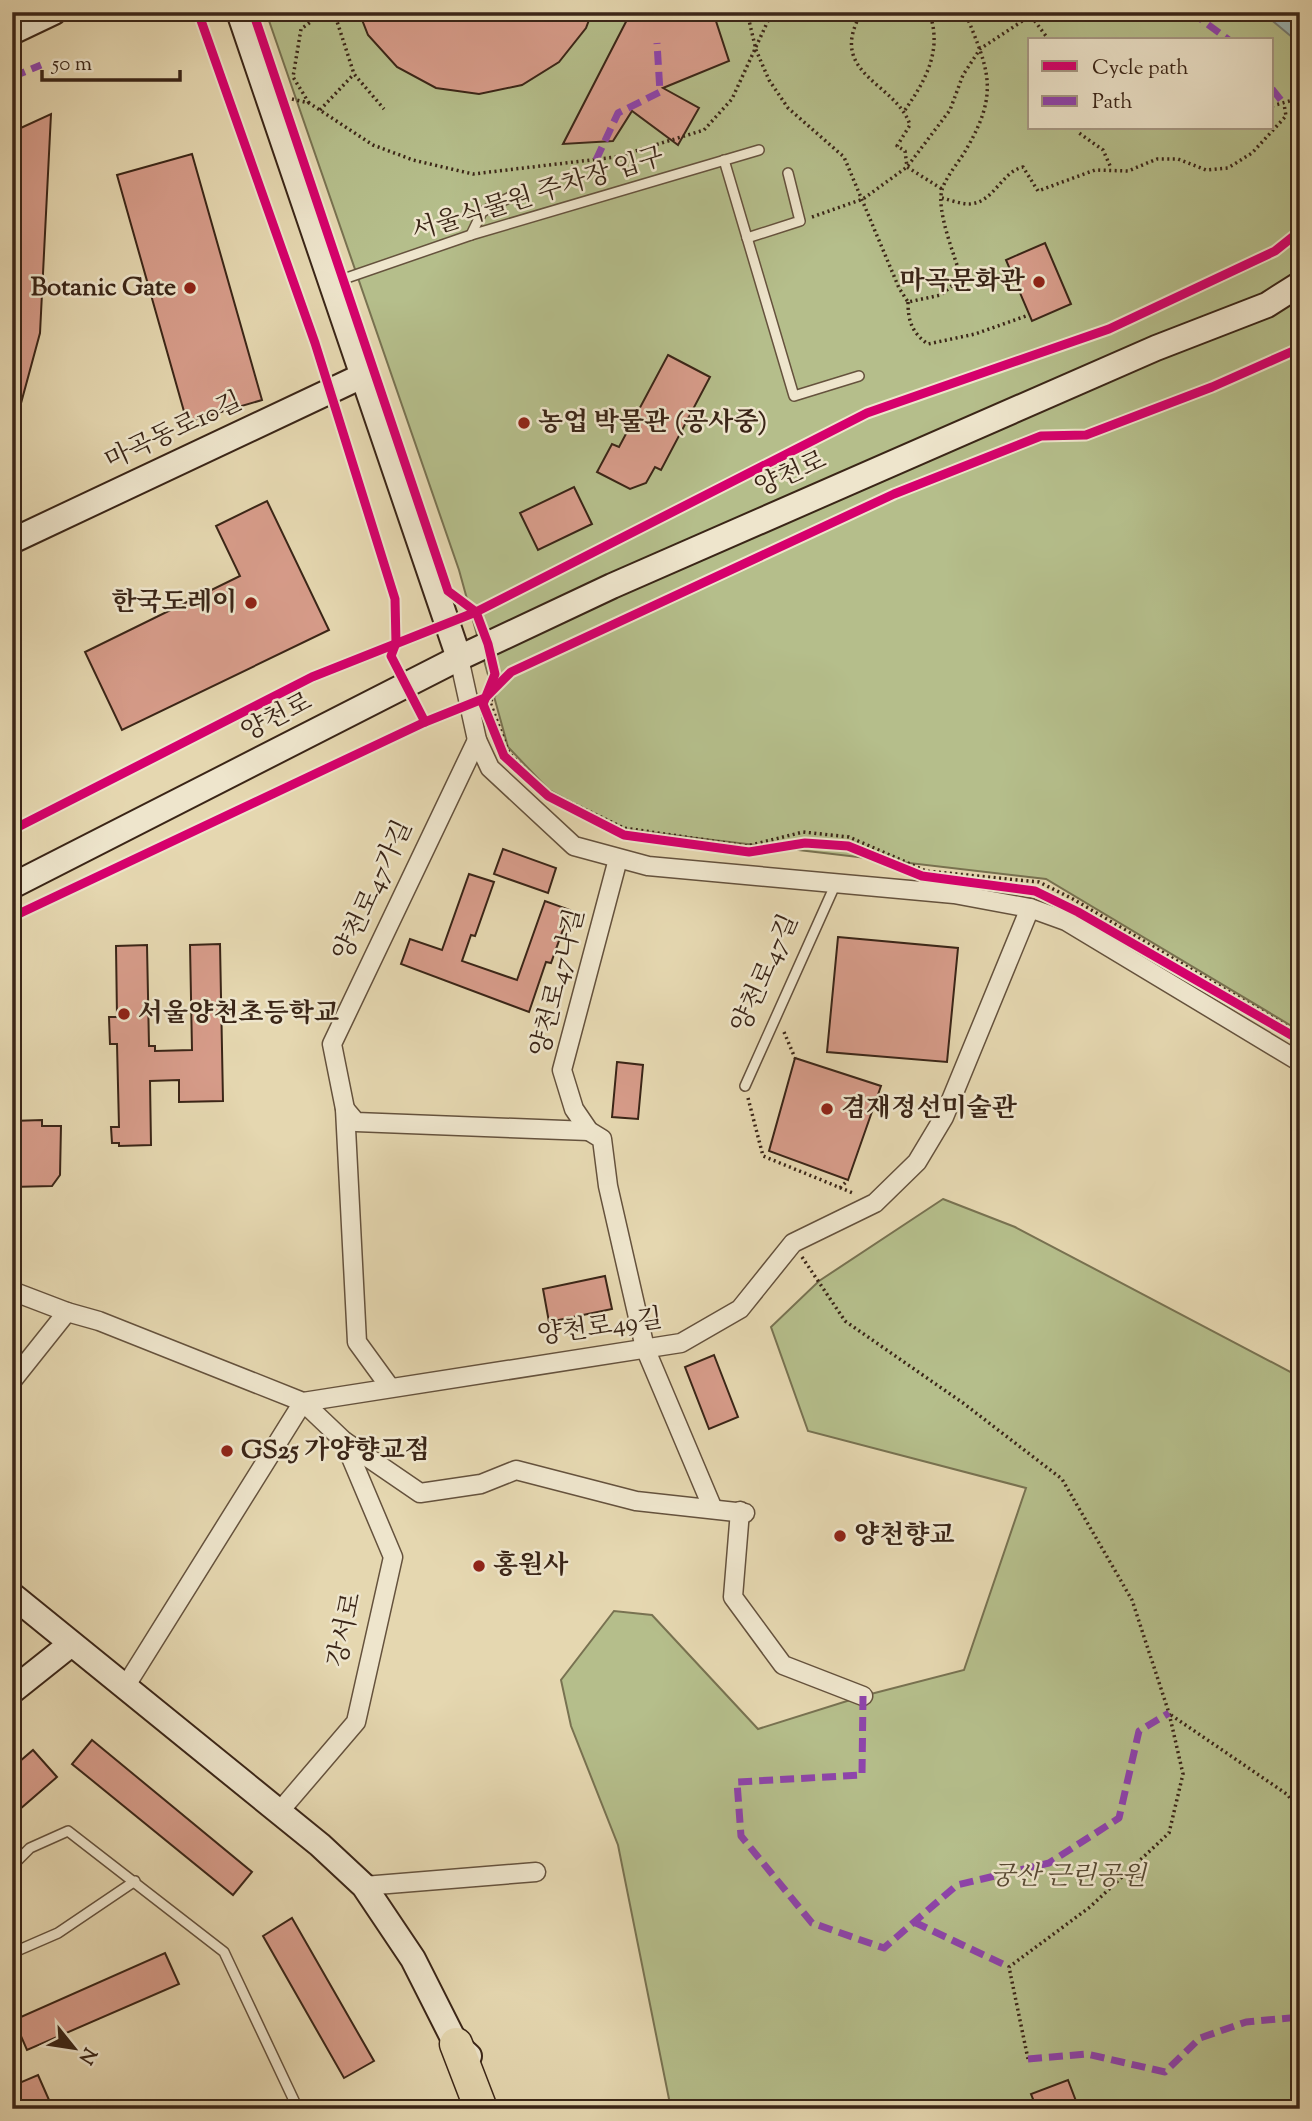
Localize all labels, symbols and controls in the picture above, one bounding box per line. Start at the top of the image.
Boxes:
scale bar [42,38,180,82]
legend [1028,38,1274,130]
text: 50 m [51,50,92,80]
text: Cycle path [1092,54,1189,84]
text: Path [1092,88,1133,118]
street label: 서울식물원 주차장 입구 [407,139,669,251]
place label: 마곡문화관 [899,264,1026,301]
place label: Botanic Gate [31,270,176,307]
marker: 마곡문화관 [1031,274,1047,290]
marker: Botanic Gate [182,280,198,296]
street label: 마곡동로10길 [99,384,249,480]
place label: 농업 박물관 (공사중) [538,405,767,442]
marker: 농업 박물관 (공사중) [516,415,532,431]
street label: 양천로 [749,443,833,507]
place label: 한국도레이 [111,585,237,622]
marker: 한국도레이 [243,595,259,611]
street label: 양천로 [235,684,319,752]
street label: 양천로47가길 [325,814,423,968]
street label: 양천로47나길 [523,905,595,1061]
street label: 양천로47길 [723,909,809,1039]
place label: 서울양천초등학교 [138,996,339,1033]
marker: 서울양천초등학교 [116,1006,132,1022]
place label: 겸재정선미술관 [841,1091,1018,1128]
marker: 겸재정선미술관 [819,1101,835,1117]
street label: 양천로49길 [535,1301,665,1355]
place label: GS25 가양향교점 [241,1433,430,1470]
marker: GS25 가양향교점 [219,1443,235,1459]
place label: 양천향교 [854,1518,954,1555]
marker: 양천향교 [832,1528,848,1544]
place label: 홍원사 [493,1548,569,1585]
marker: 홍원사 [471,1558,487,1574]
street label: 강서로 [320,1589,372,1671]
park label: 궁산 근린공원 [990,1859,1148,1896]
north arrow [38,2012,108,2082]
text: N [71,2042,102,2069]

